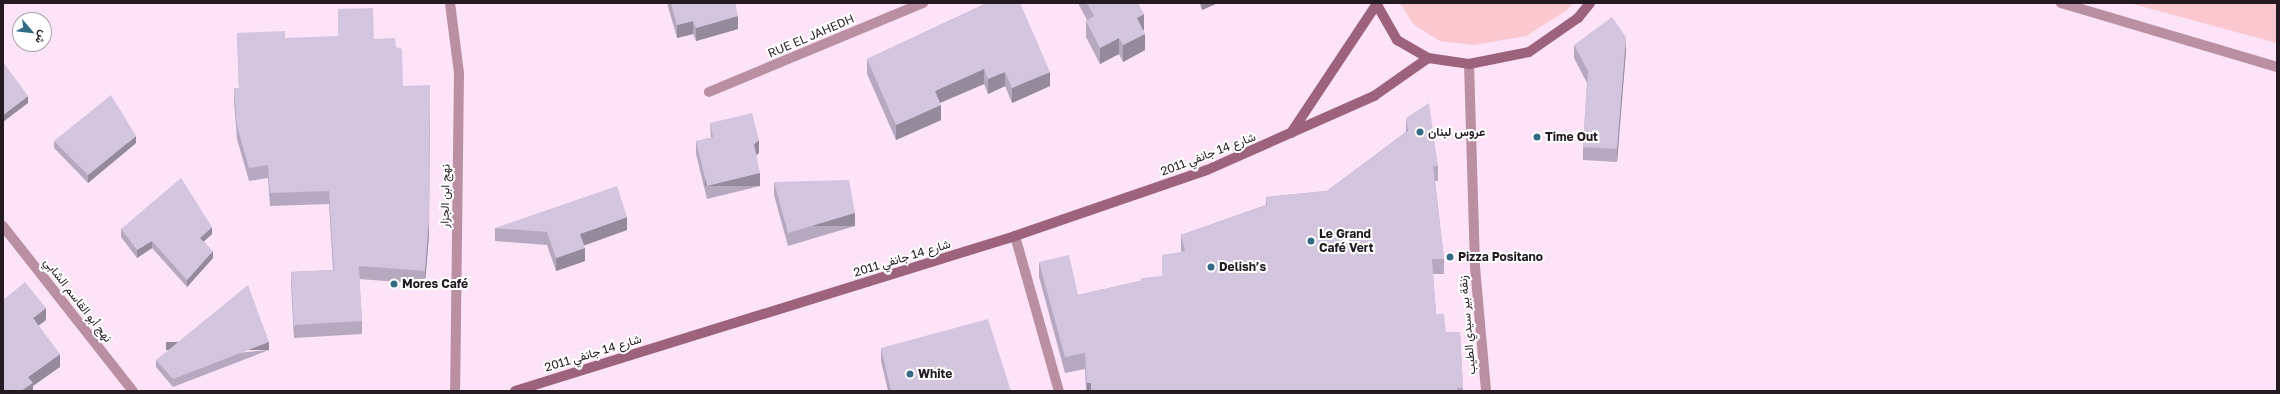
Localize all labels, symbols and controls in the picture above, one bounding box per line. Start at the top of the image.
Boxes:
street label: RUE EL JAHEDH [766,11,856,61]
north arrow [12,12,52,52]
text: ش [33,29,51,46]
place label: عروس لبنان [1428,125,1485,139]
marker: عروس لبنان [1415,127,1425,137]
street label: شارع 14 جانفي 2011 [1158,129,1258,179]
place label: Time Out [1545,130,1598,144]
marker: Time Out [1532,132,1542,142]
street label: نهج ابن الجزار [437,164,453,228]
place label: Le Grand Café Vert [1319,227,1373,255]
street label: شارع 14 جانفي 2011 [852,236,952,280]
marker: Le Grand Café Vert [1306,236,1316,246]
place label: Pizza Positano [1458,250,1543,264]
marker: Pizza Positano [1445,252,1455,262]
street label: نهج أبو القاسم الشابي [41,255,115,345]
place label: Delish’s [1219,260,1266,274]
marker: Delish’s [1206,262,1216,272]
street label: زنقة بير سيدي الطيب [1455,275,1479,375]
place label: Mores Café [402,277,468,291]
marker: Mores Café [389,279,399,289]
street label: شارع 14 جانفي 2011 [543,331,643,375]
place label: White [918,367,952,381]
marker: White [905,369,915,379]

